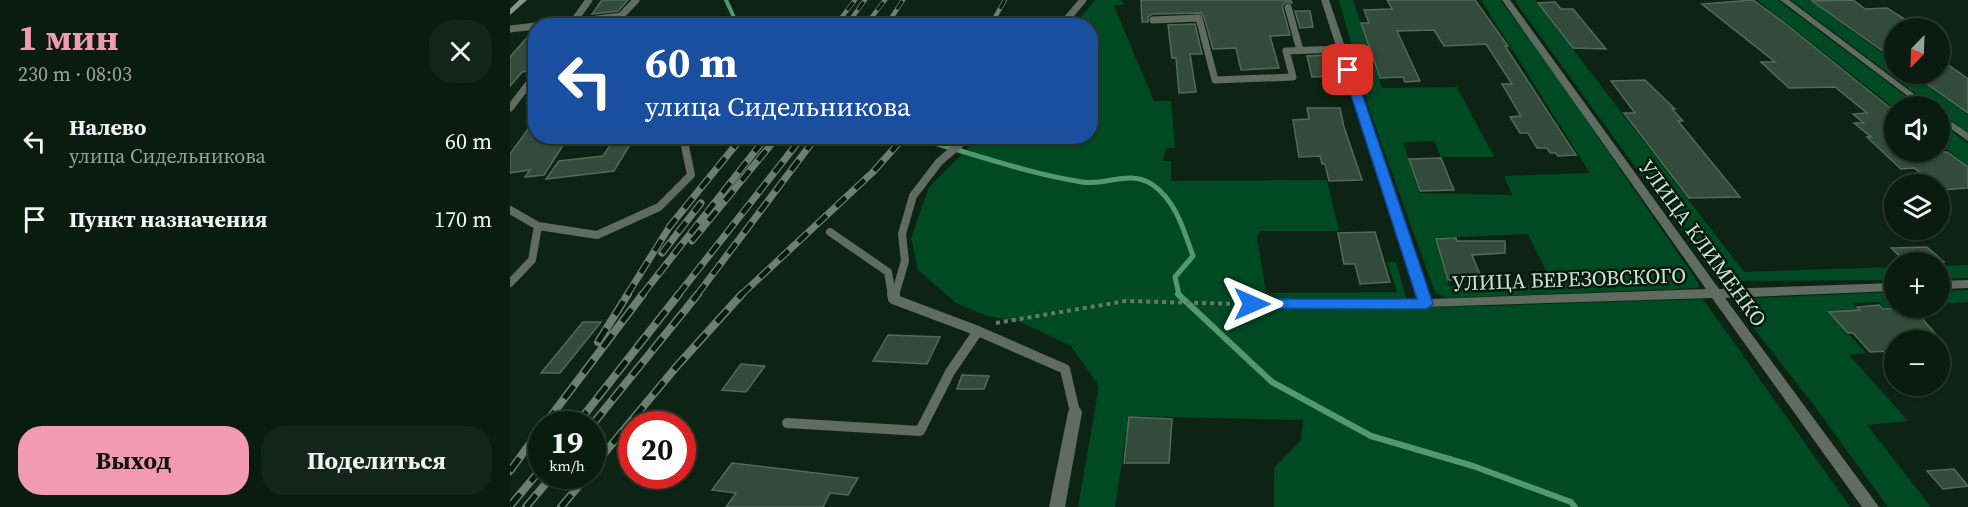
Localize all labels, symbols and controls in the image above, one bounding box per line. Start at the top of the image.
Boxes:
text: 1 мин [18,13,119,62]
north arrow [1884,18,1950,84]
map controls [1884,18,1950,396]
button: close [429,20,492,83]
text: 60 m [645,33,738,91]
icon: left [546,42,624,120]
pin [1322,44,1373,95]
icon: arrive [1331,53,1364,86]
text: 230 m · 08:03 [18,60,132,88]
text: улица Сидельникова [645,88,911,125]
button: sound [1884,96,1950,162]
text: Налево [69,112,146,142]
icon: left [18,125,51,158]
text: 60 m [445,126,492,156]
text: улица Сидельникова [69,142,266,170]
street label: УЛИЦА КЛИМЕНКО [1633,154,1773,332]
button: layers [1884,174,1950,240]
icon: arrive [18,203,51,236]
text: Пункт назначения [69,204,267,234]
text: 170 m [434,204,492,234]
button: + [1884,252,1950,318]
street label: УЛИЦА БЕРЕЗОВСКОГО [1451,260,1687,298]
position arrow [1220,272,1284,336]
button: − [1884,330,1950,396]
speed limit sign: 20 [618,411,696,489]
text: 19 [551,422,583,463]
button: Выход [18,426,249,495]
button: Поделиться [261,426,492,495]
text: km/h [549,455,585,476]

